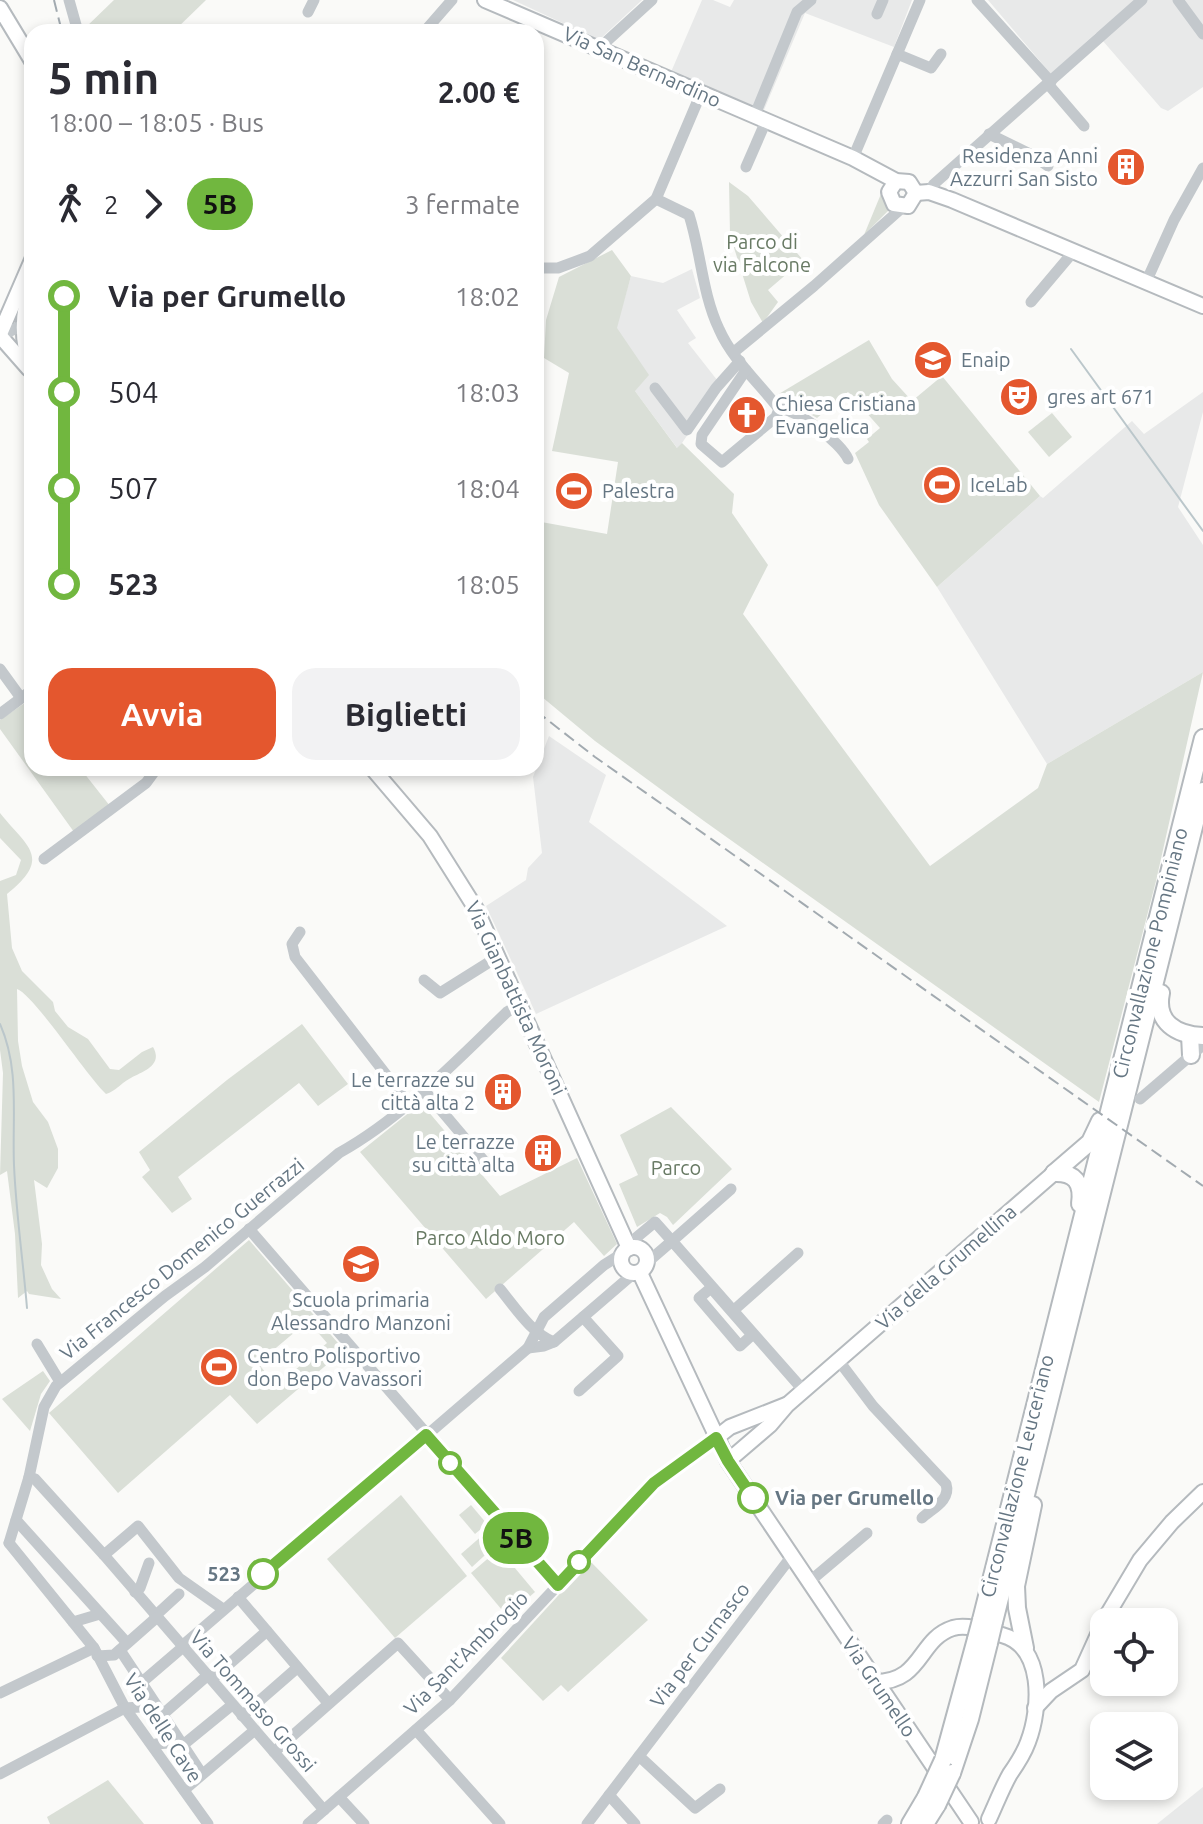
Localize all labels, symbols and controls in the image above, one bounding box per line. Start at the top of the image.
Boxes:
street label: Via San Bernardino [560,21,725,112]
text: 5 min [48,53,159,102]
text: 2.00 € [438,75,520,109]
text: 18:00 – 18:05 · Bus [48,108,264,137]
place label: Residenza Anni Azzurri San Sisto [950,144,1098,190]
building icon: Residenza Anni Azzurri San Sisto [1105,146,1147,188]
icon: walk [48,182,92,226]
icon: forward [131,182,175,226]
text: 5B [203,188,237,219]
text: 2 [104,190,119,219]
text: 3 fermate [405,190,520,219]
park label: Parco di via Falcone [713,230,811,276]
text: Via per Grumello [108,279,346,313]
text: 18:02 [455,282,520,311]
school or university icon: Enaip [912,339,954,381]
place label: Enaip [961,348,1010,371]
text: 504 [108,375,159,409]
theatre icon: gres art 671 [998,376,1040,418]
text: 18:03 [455,378,520,407]
place label: gres art 671 [1047,385,1155,408]
place label: Chiesa Cristiana Evangelica [775,392,916,438]
church icon: Chiesa Cristiana Evangelica [726,394,768,436]
sports icon: IceLab [921,464,963,506]
sports icon: Palestra [553,470,595,512]
text: 507 [108,471,159,505]
place label: IceLab [970,473,1028,496]
text: 18:04 [455,474,520,503]
place label: Palestra [602,479,675,502]
text: 523 [108,567,159,601]
text: 18:05 [455,570,520,599]
button: Avvia [48,668,276,760]
button: Biglietti [292,668,520,760]
street label: Circonvallazione Pompiniano [1107,825,1192,1081]
street label: Via Gianbattista Moroni [461,897,572,1098]
place label: Le terrazze su città alta 2 [351,1068,475,1114]
building icon: Le terrazze su città alta 2 [482,1071,524,1113]
place label: Le terrazze su città alta [412,1130,515,1176]
building icon: Le terrazze su città alta [522,1132,564,1174]
street label: Via Francesco Domenico Guerrazzi [55,1153,308,1364]
park label: Parco [651,1156,701,1179]
street label: Via della Grumellina [871,1199,1021,1334]
park label: Parco Aldo Moro [415,1226,565,1249]
school or university icon: Scuola primaria Alessandro Manzoni [340,1243,382,1285]
place label: Scuola primaria Alessandro Manzoni [271,1288,451,1334]
place label: Centro Polisportivo don Bepo Vavassori [247,1344,422,1390]
sports icon: Centro Polisportivo don Bepo Vavassori [198,1346,240,1388]
street label: Circonvallazione Leuceriano [975,1352,1058,1600]
unlabelled marker [439,1452,461,1474]
marker: Via per Grumello [738,1483,768,1513]
place label: Via per Grumello [775,1486,934,1509]
line badge: 5B [480,1512,552,1564]
text: 5B [499,1522,533,1553]
unlabelled marker [568,1551,590,1573]
marker: 523 [248,1559,278,1589]
place label: 523 [207,1562,241,1585]
street label: Via per Curnasco [645,1578,754,1712]
street label: Via Sant'Ambrogio [399,1586,532,1719]
map controls [1090,1608,1178,1800]
button: locate [1090,1608,1178,1696]
street label: Via Tommaso Grossi [186,1625,321,1776]
street label: Via Grumello [837,1632,921,1741]
street label: Via delle Cave [120,1669,207,1786]
button: layers [1090,1712,1178,1800]

